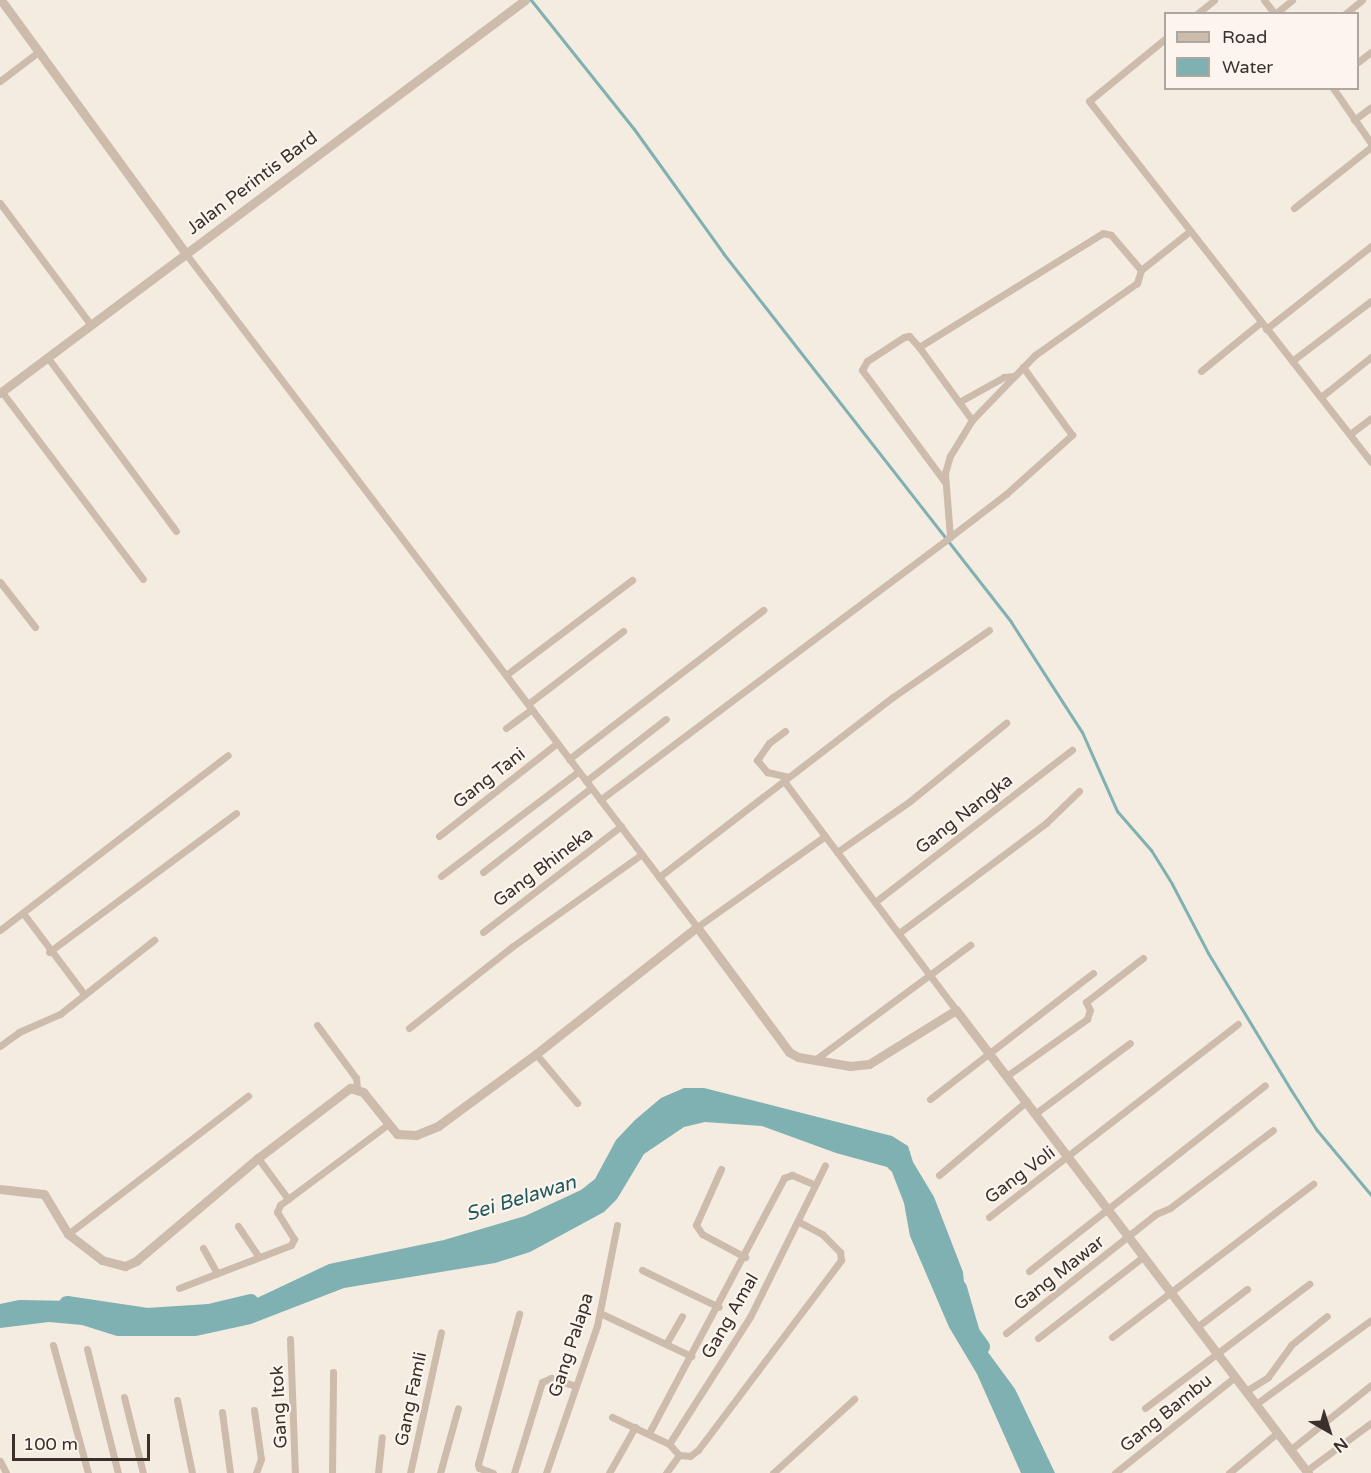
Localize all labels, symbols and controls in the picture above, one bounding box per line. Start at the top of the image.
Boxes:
legend [1164,12,1359,90]
text: Road [1222,26,1267,48]
text: Water [1222,56,1273,78]
street label: Jalan Perintis Bard [182,127,322,239]
street label: Gang Tani [449,743,529,813]
street label: Gang Nangka [911,769,1017,859]
street label: Gang Bhineka [489,822,597,912]
street label: Gang Voli [981,1142,1059,1208]
water label: Sei Belawan [463,1171,579,1227]
street label: Gang Mawar [1009,1231,1109,1315]
street label: Gang Amal [697,1269,763,1363]
street label: Gang Palapa [544,1290,598,1400]
street label: Gang Famli [390,1350,432,1448]
street label: Gang Itok [266,1365,292,1449]
street label: Gang Bambu [1116,1369,1216,1457]
north arrow [1299,1401,1359,1461]
scale bar [15,1422,153,1460]
text: 100 m [23,1433,78,1455]
text: N [1329,1433,1352,1457]

